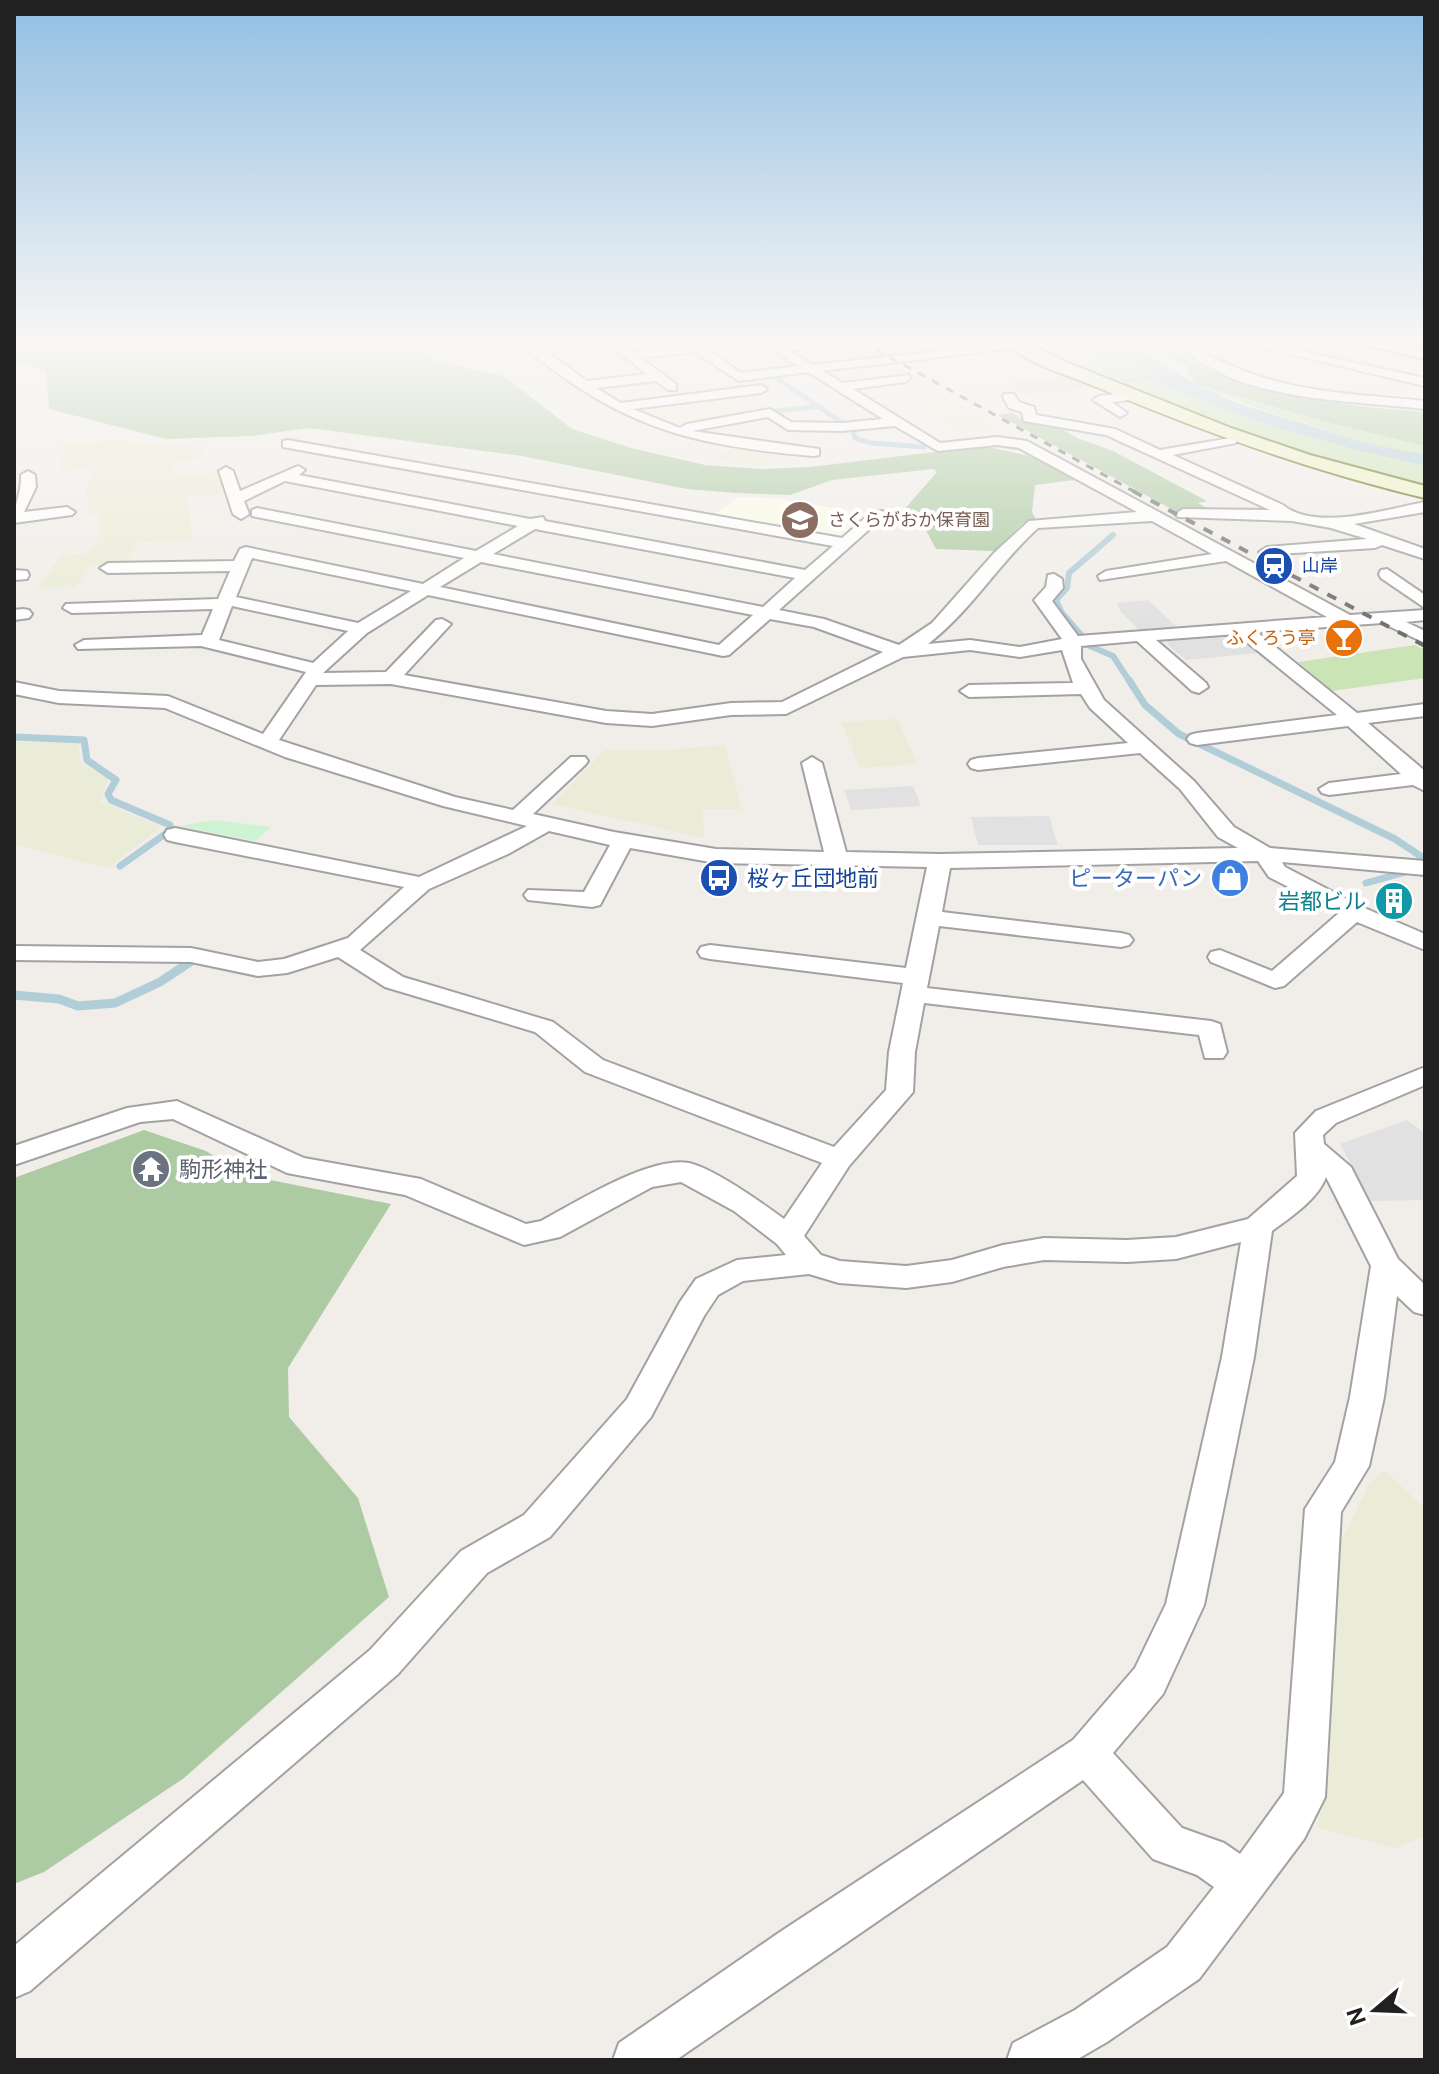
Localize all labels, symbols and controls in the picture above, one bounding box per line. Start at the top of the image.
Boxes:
school or university icon: さくらがおか保育園 [779,499,821,541]
place label: さくらがおか保育園 [828,509,990,530]
station icon: 山岸 [1253,545,1295,587]
place label: 山岸 [1302,555,1338,576]
bar icon: ふくろう亭 [1323,617,1365,659]
place label: ふくろう亭 [1226,627,1316,648]
bus stop icon: 桜ヶ丘団地前 [698,857,740,899]
shop icon: ピーターパン [1209,857,1251,899]
place label: 桜ヶ丘団地前 [747,865,879,891]
place label: ピーターパン [1069,865,1202,891]
building icon: 岩都ビル [1373,880,1415,922]
place label: 岩都ビル [1278,888,1366,914]
temple icon: 駒形神社 [130,1148,172,1190]
place label: 駒形神社 [179,1156,267,1182]
north arrow [1335,1970,1415,2050]
text: N [1341,2004,1371,2029]

